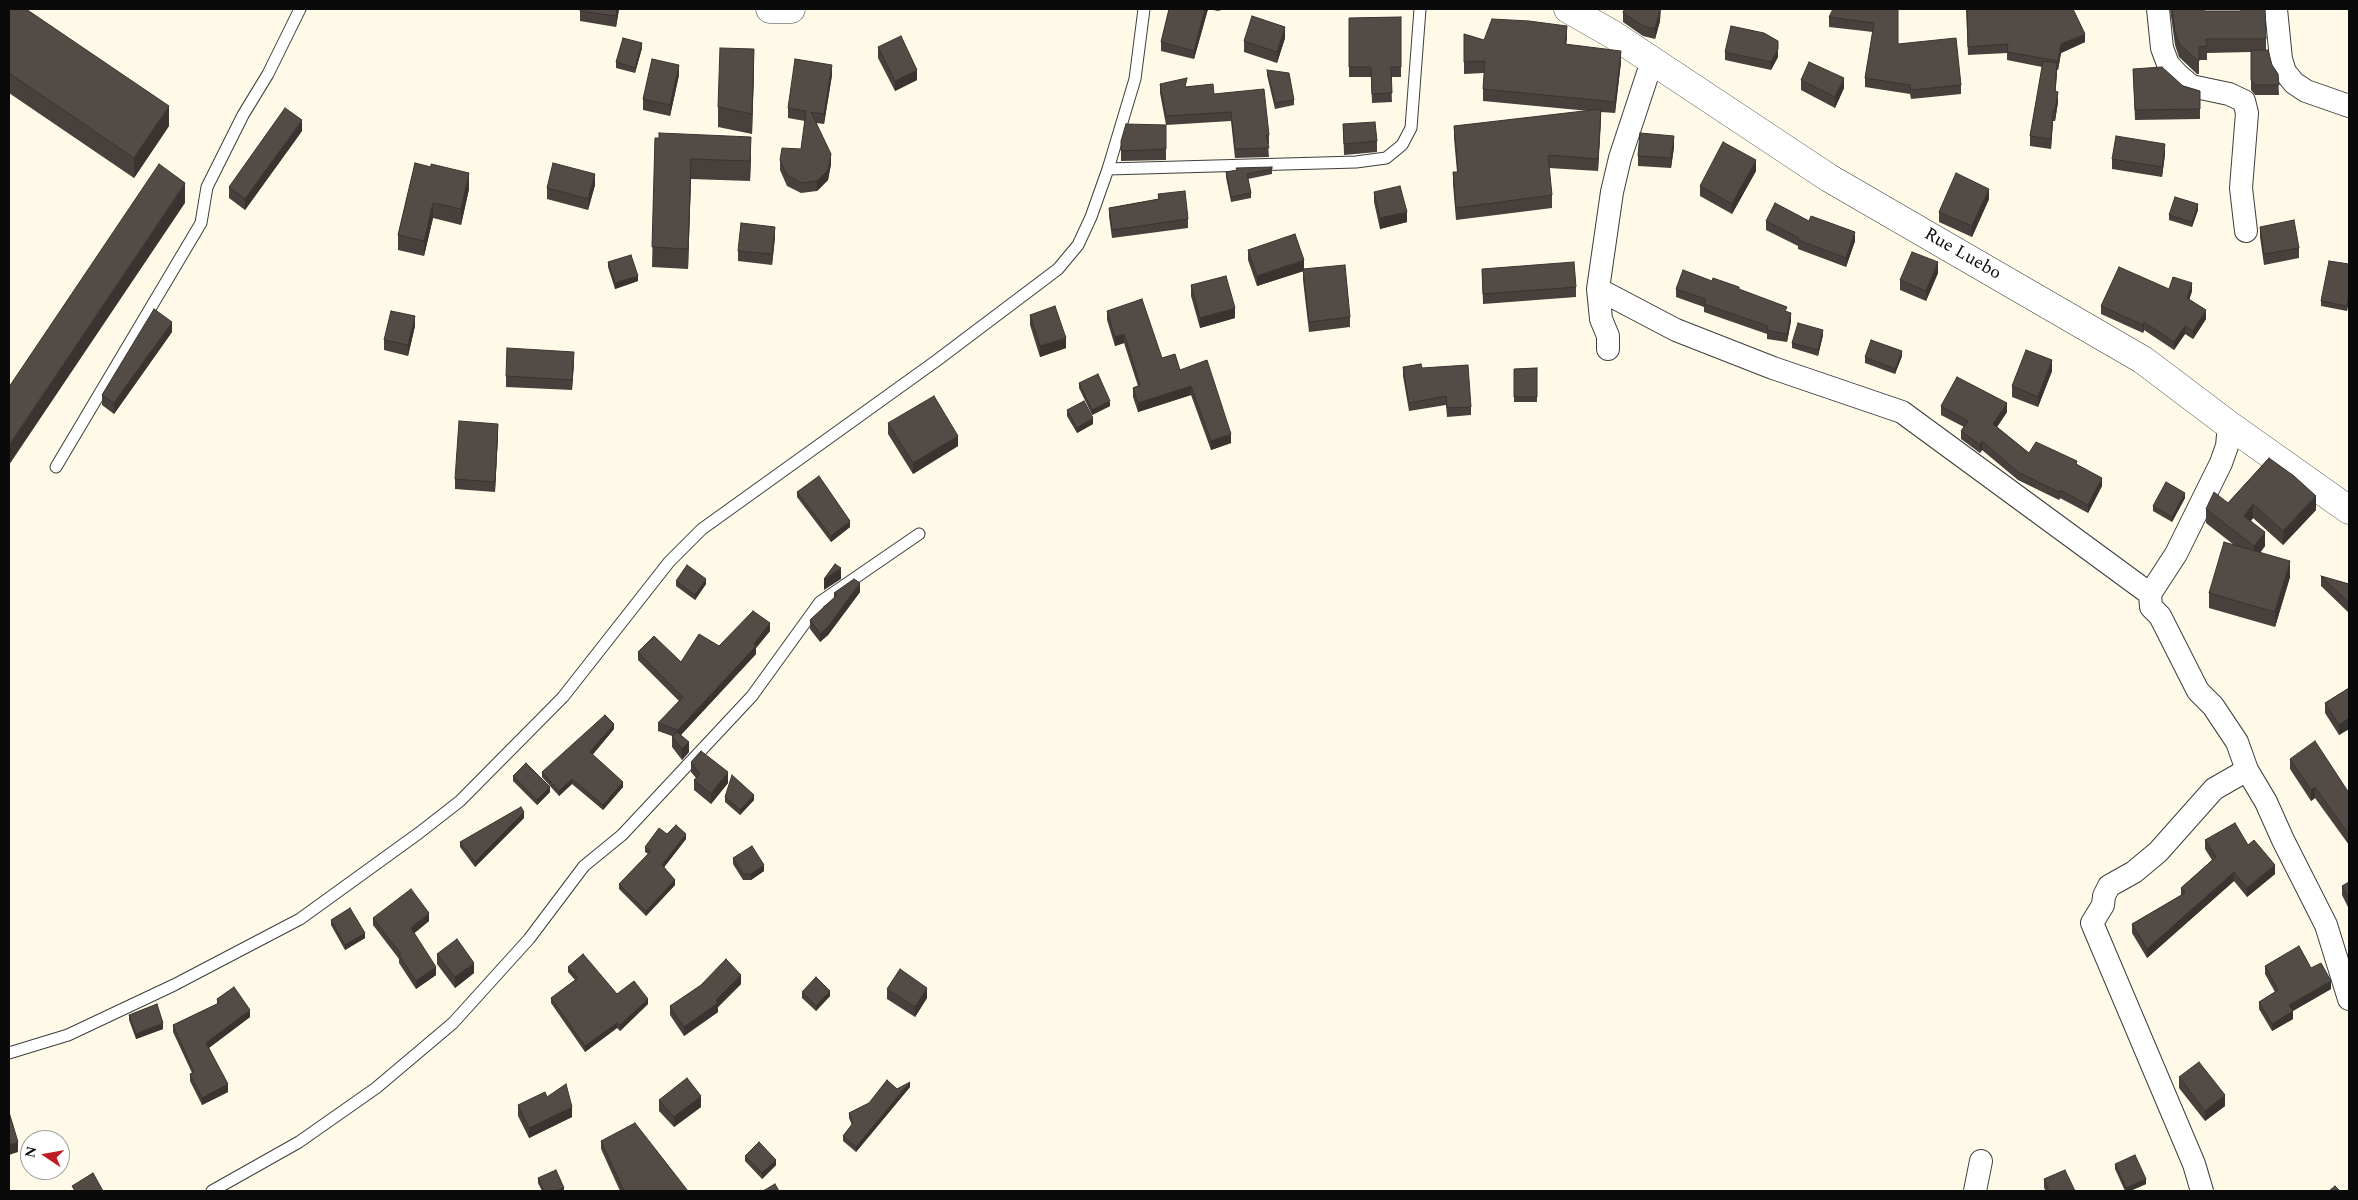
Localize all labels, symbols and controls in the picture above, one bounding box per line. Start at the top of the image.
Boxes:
street label: Rue Luebo [1920,224,2004,286]
north arrow [20,1130,70,1180]
text: N [19,1144,42,1160]

